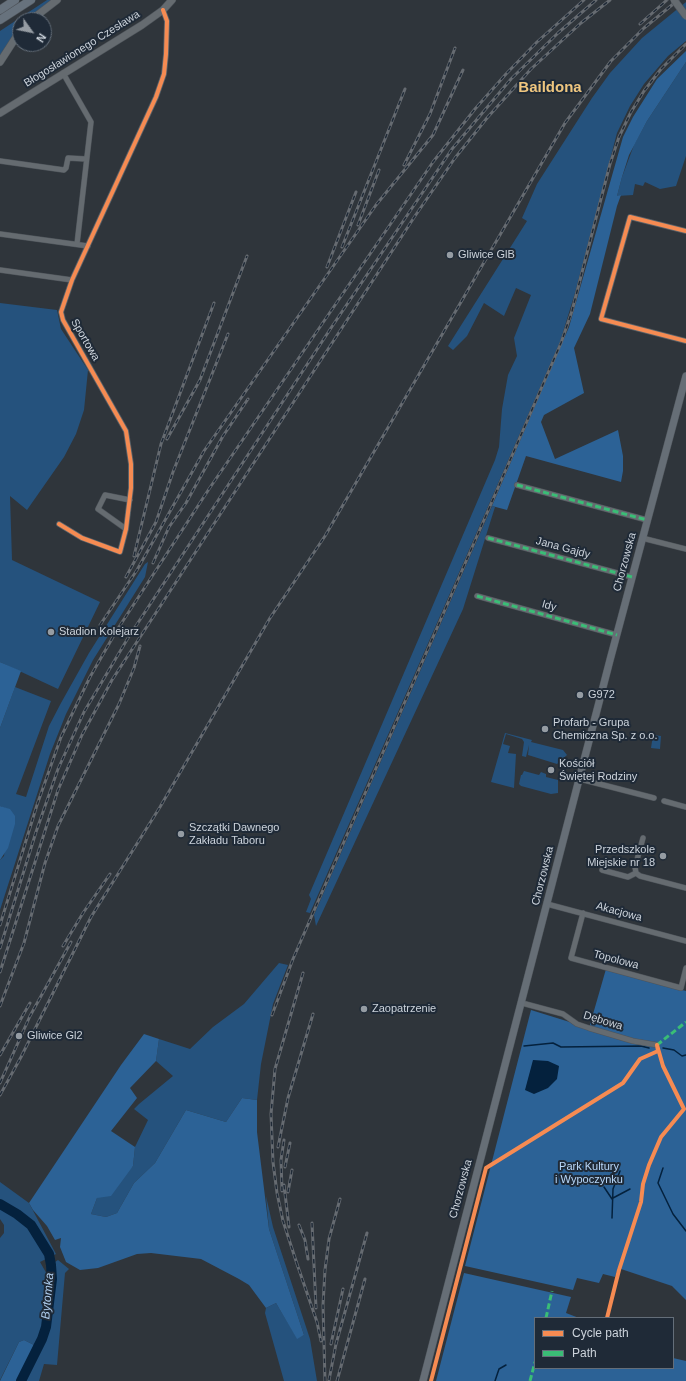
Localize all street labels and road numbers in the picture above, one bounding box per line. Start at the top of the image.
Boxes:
street label: Błogosławionego Czesława [22,8,142,90]
street label: Sportowa [68,317,102,363]
street label: Chorzowska [611,531,639,593]
street label: Jana Gajdy [534,534,592,562]
street label: Idy [540,598,558,614]
street label: Chorzowska [529,845,557,907]
street label: Akacjowa [595,900,643,924]
street label: Topolowa [592,948,640,972]
street label: Dębowa [582,1009,624,1033]
street label: Chorzowska [447,1158,475,1220]

